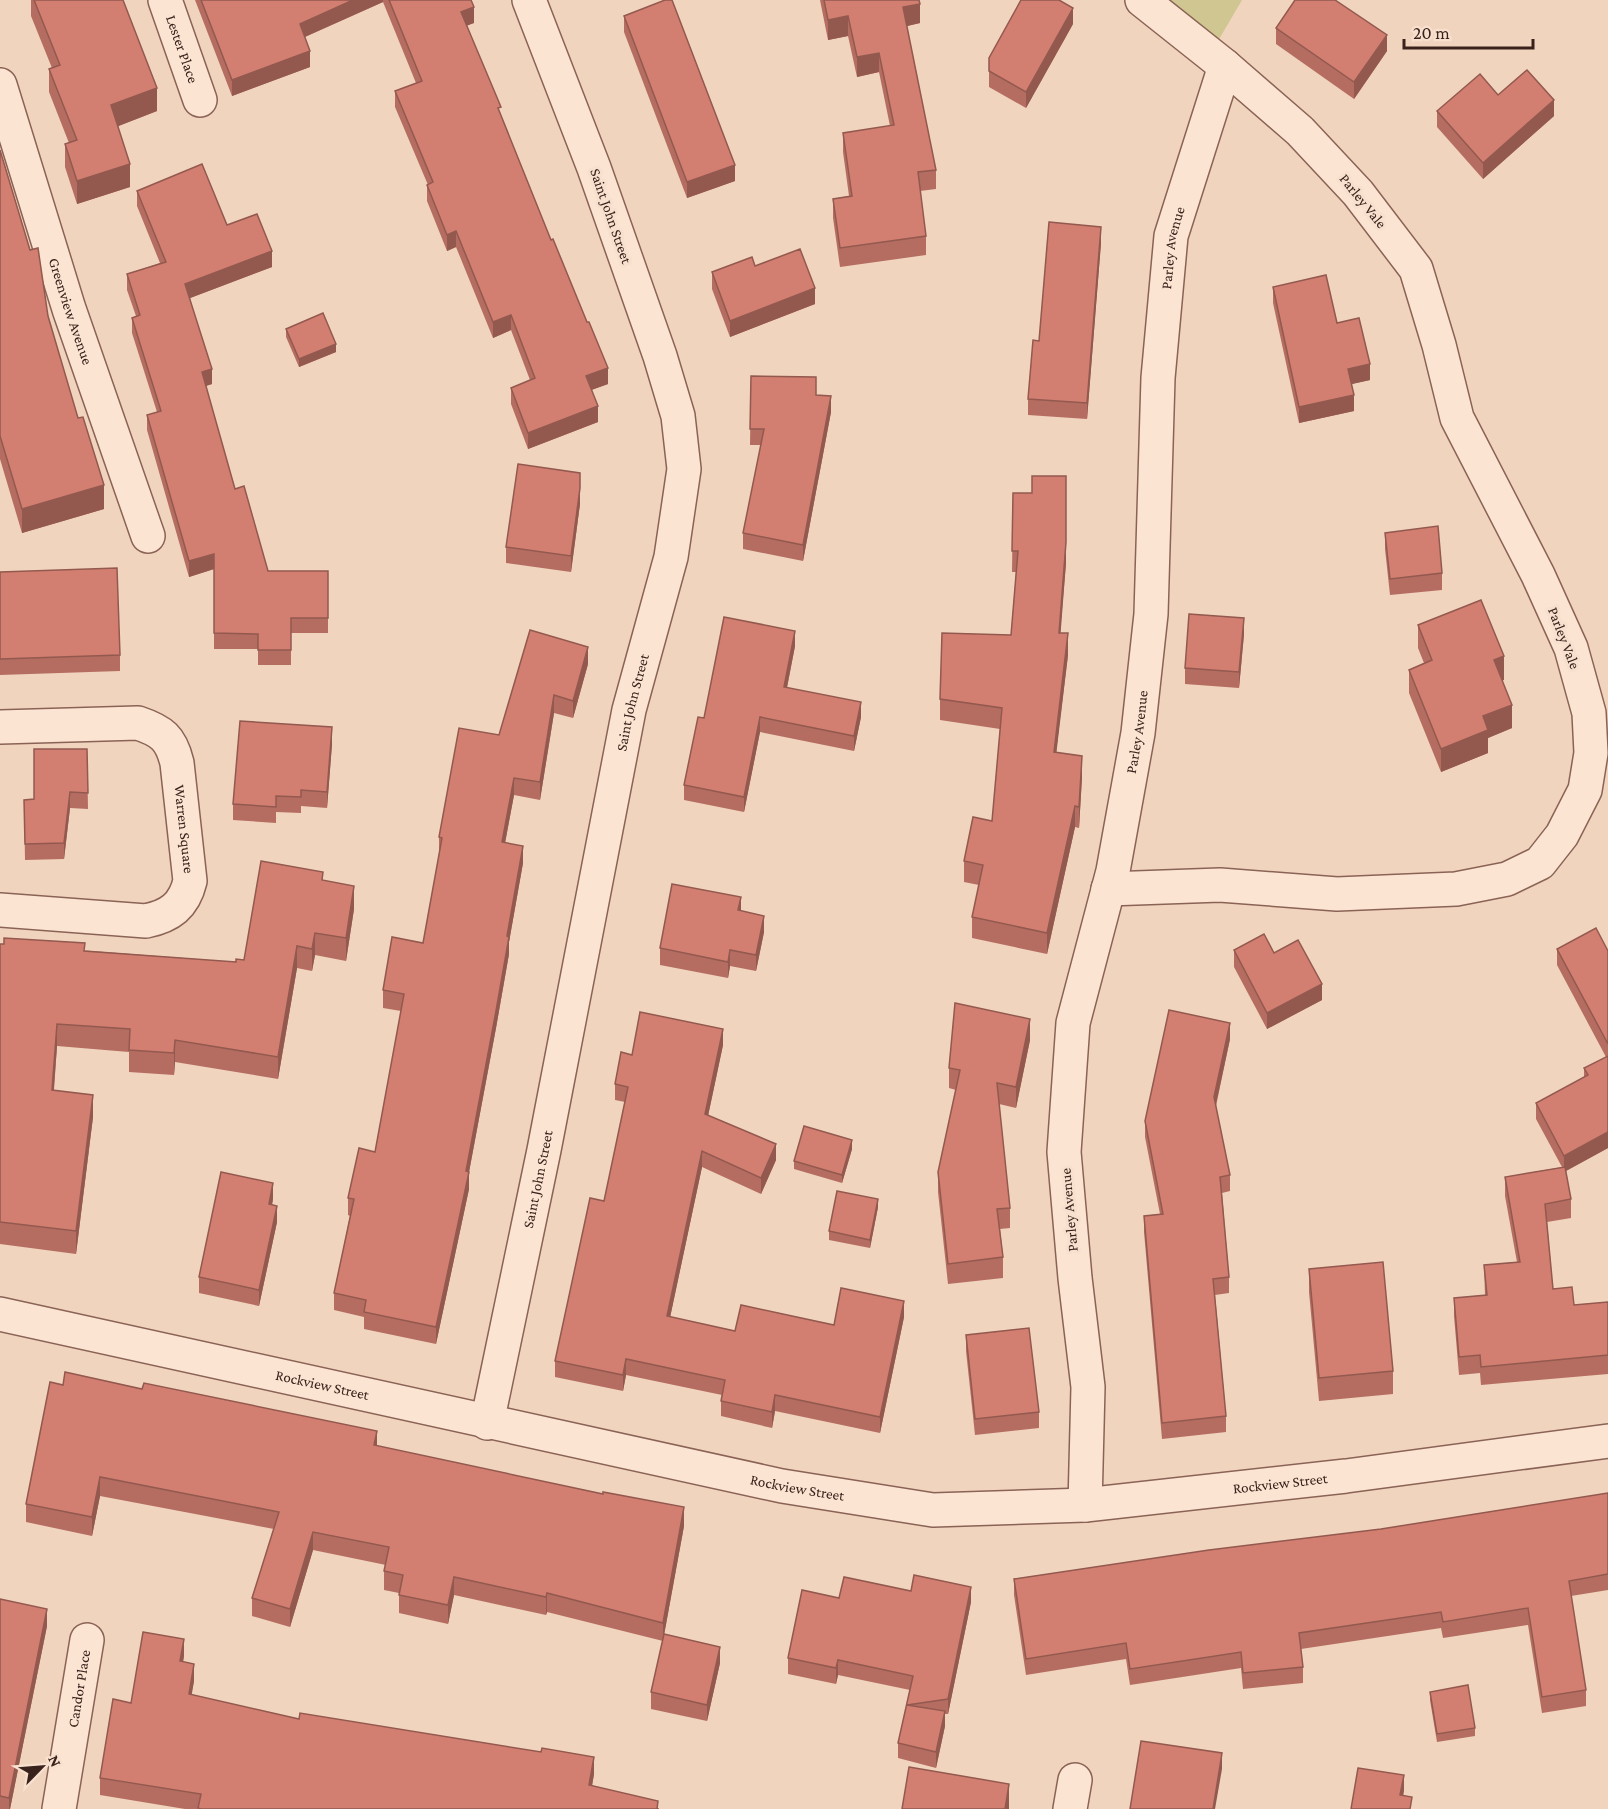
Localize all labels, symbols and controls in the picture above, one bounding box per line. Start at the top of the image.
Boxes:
scale bar [1404,12,1533,50]
street label: Lester Place [163,13,202,86]
text: 20 m [1413,23,1450,43]
street label: Saint John Street [586,166,635,267]
street label: Parley Vale [1336,171,1390,232]
street label: Parley Avenue [1158,204,1188,290]
street label: Greenview Avenue [46,256,96,367]
street label: Parley Vale [1544,605,1583,672]
street label: Saint John Street [613,651,652,753]
street label: Parley Avenue [1123,689,1151,775]
street label: Warren Square [171,784,197,875]
street label: Saint John Street [520,1128,556,1230]
street label: Parley Avenue [1057,1167,1082,1252]
street label: Rockview Street [274,1367,371,1403]
street label: Rockview Street [1232,1470,1329,1497]
street label: Rockview Street [749,1471,846,1504]
street label: Candor Place [65,1648,93,1729]
north arrow [12,1737,72,1797]
text: N [45,1752,65,1769]

